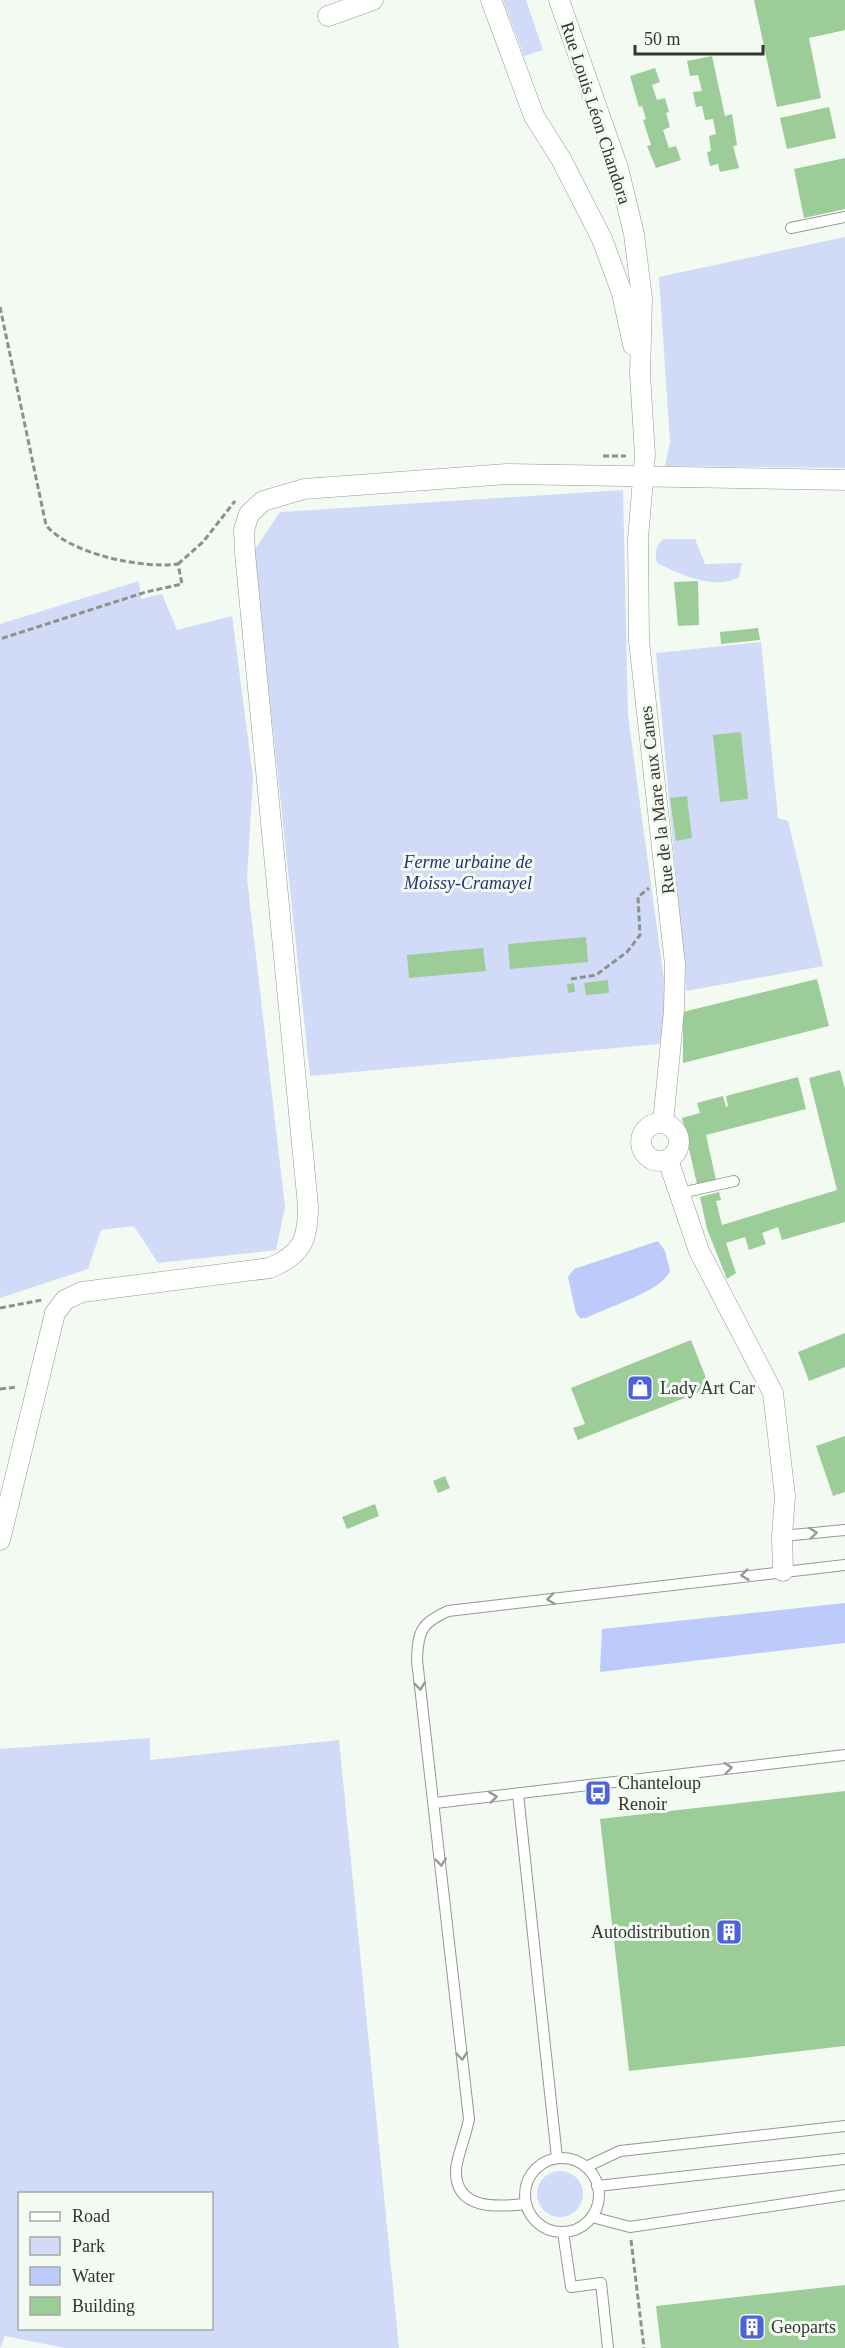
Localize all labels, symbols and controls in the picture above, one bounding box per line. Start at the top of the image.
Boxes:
scale bar [635,18,762,56]
street label: Rue Louis Léon Chandora [557,19,635,207]
text: 50 m [644,29,681,49]
street label: Rue de la Mare aux Canes [636,705,678,895]
park label: Ferme urbaine de Moissy-Cramayel [403,852,532,893]
shop icon: Lady Art Car [625,1373,655,1403]
place label: Lady Art Car [660,1378,755,1398]
one-way arrow [809,1527,818,1540]
one-way arrow [740,1569,750,1581]
one-way arrow [547,1592,556,1605]
one-way arrow [413,1682,426,1691]
one-way arrow [724,1762,733,1775]
place label: Chanteloup Renoir [618,1773,701,1814]
bus stop icon: Chanteloup Renoir [583,1778,613,1808]
one-way arrow [488,1791,498,1804]
one-way arrow [434,1857,447,1866]
building icon: Autodistribution [714,1917,744,1947]
place label: Autodistribution [591,1922,710,1942]
one-way arrow [455,2051,468,2060]
legend [18,2192,213,2330]
text: Road [72,2206,110,2226]
text: Park [72,2236,105,2256]
text: Water [72,2266,115,2286]
text: Building [72,2296,135,2316]
building icon: Geoparts [737,2312,767,2342]
place label: Geoparts [771,2317,836,2337]

